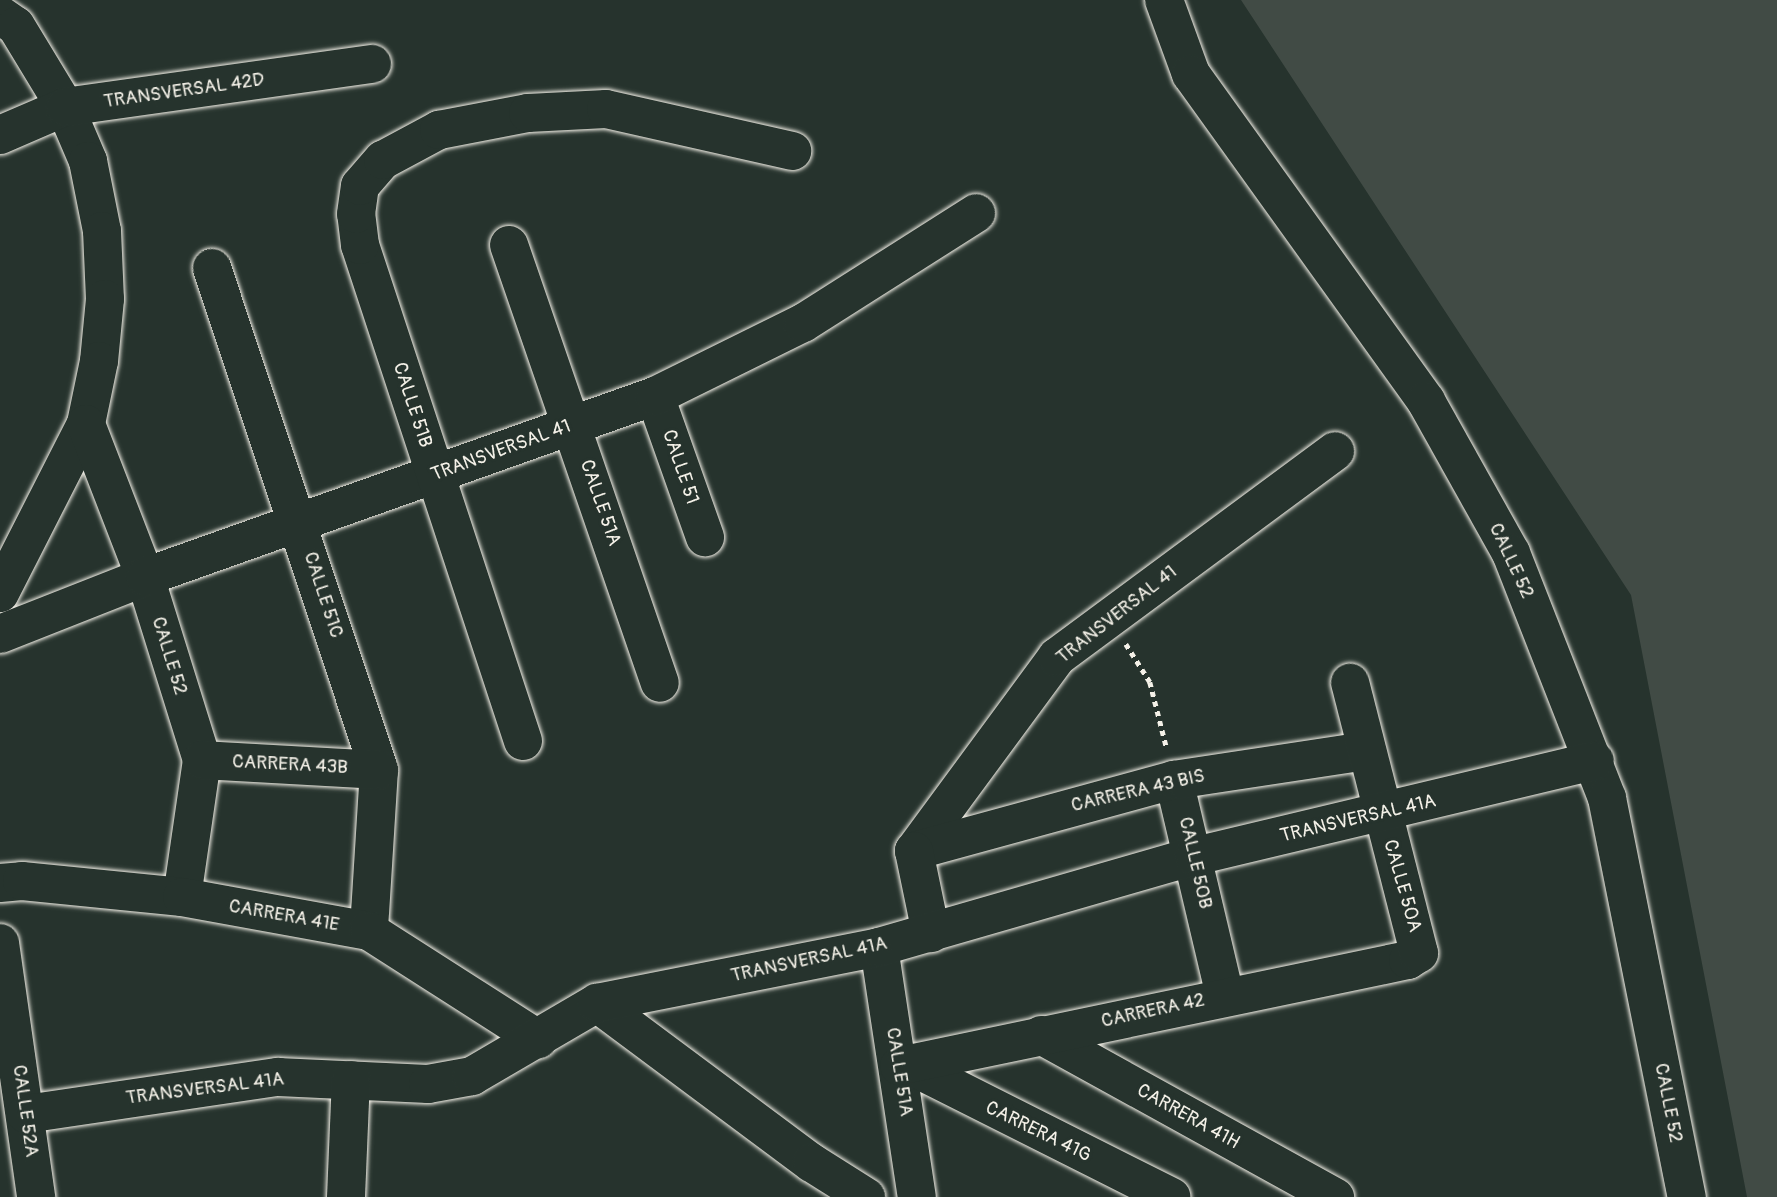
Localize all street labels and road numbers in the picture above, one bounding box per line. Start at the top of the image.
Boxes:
street label: TRANSVERSAL 42D [102,68,266,114]
street label: CALLE 51B [388,360,436,450]
street label: TRANSVERSAL 41 [428,415,574,487]
street label: CALLE 51 [657,427,703,507]
street label: CALLE 51A [575,457,625,549]
street label: CALLE 52 [1484,520,1538,602]
street label: CALLE 51C [298,549,348,641]
street label: TRANSVERSAL 41 [1052,561,1182,669]
street label: CALLE 52 [146,614,192,698]
street label: CARRERA 43B [232,751,348,779]
street label: CARRERA 43 BIS [1069,765,1207,817]
street label: TRANSVERSAL 41A [1278,790,1438,848]
street label: CALLE 50B [1173,815,1217,911]
street label: CALLE 50A [1378,837,1426,935]
street label: CARRERA 41E [227,895,341,937]
street label: TRANSVERSAL 41A [729,932,889,988]
street label: CARRERA 42 [1099,989,1207,1033]
street label: CALLE 51A [881,1026,917,1118]
street label: CALLE 52 [1649,1061,1687,1145]
street label: CALLE 52A [7,1063,43,1159]
street label: TRANSVERSAL 41A [125,1068,285,1110]
street label: CARRERA 41H [1133,1079,1243,1155]
street label: CARRERA 41G [982,1097,1094,1167]

